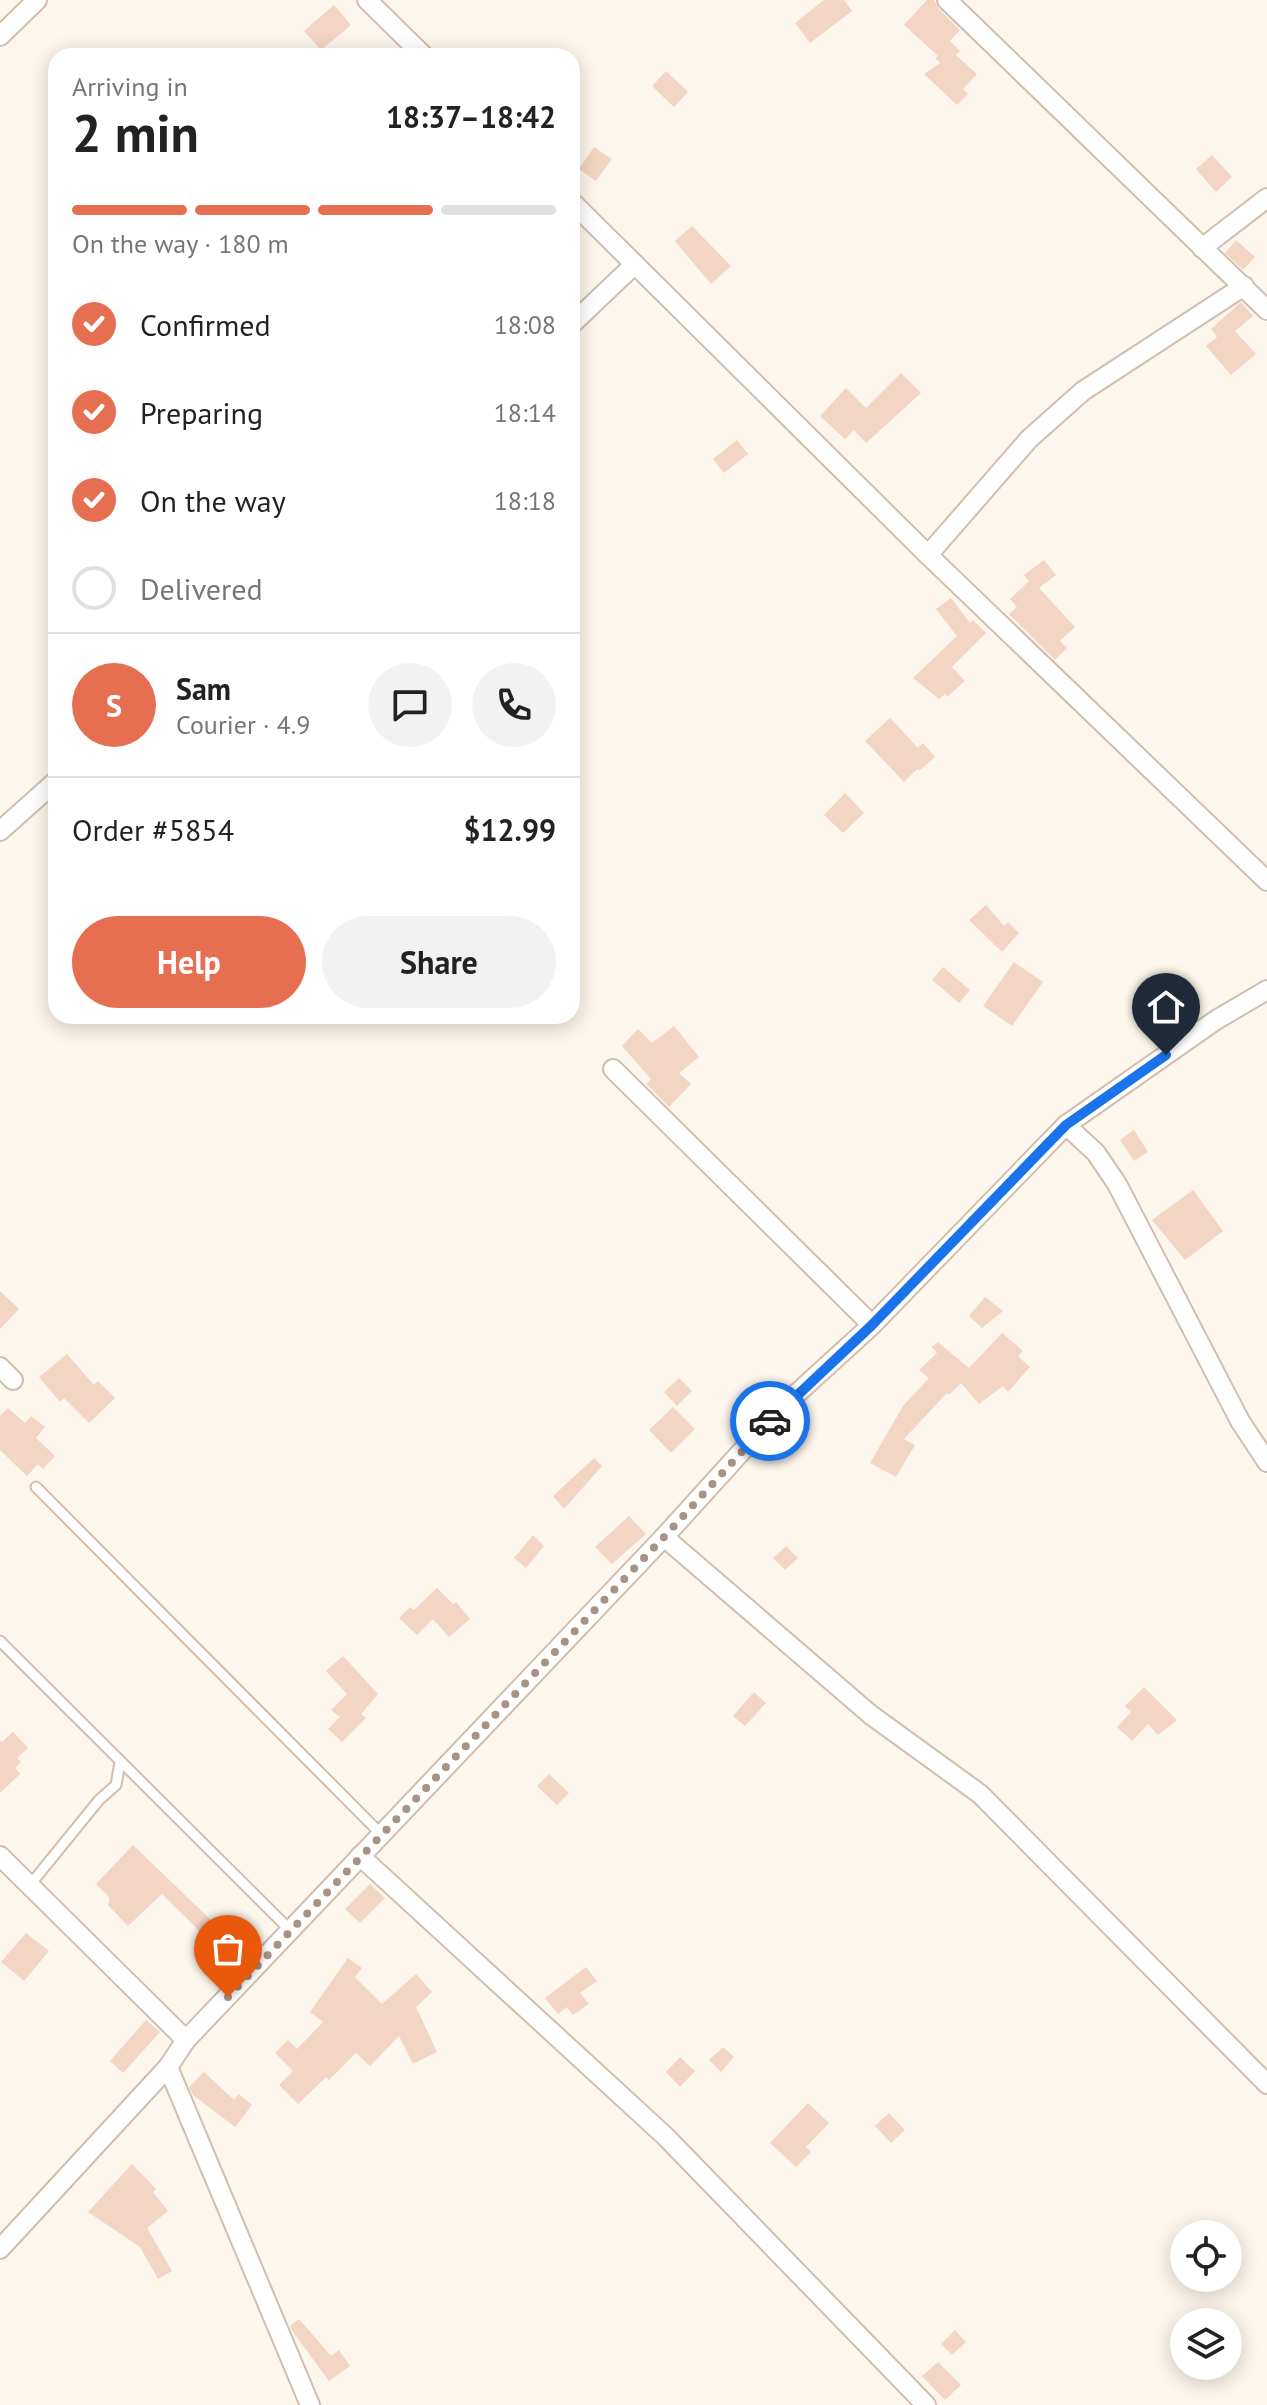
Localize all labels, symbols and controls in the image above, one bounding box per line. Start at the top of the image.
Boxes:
text: Arriving in [72,70,188,103]
text: 18:37–18:42 [386,97,556,136]
text: 2 min [72,99,199,166]
text: On the way · 180 m [72,227,289,260]
icon: check [72,302,116,346]
text: Confirmed [140,305,271,344]
text: 18:08 [494,308,556,341]
icon: check [72,390,116,434]
text: Preparing [140,393,263,432]
text: 18:14 [494,396,556,429]
icon: check [72,478,116,522]
text: On the way [140,481,286,520]
text: 18:18 [494,484,556,517]
text: Delivered [140,569,263,608]
button: chat [368,663,452,747]
button: phone [472,663,556,747]
text: Sam [176,669,231,708]
text: S [106,686,122,725]
text: Courier · 4.9 [176,708,310,741]
text: Order #5854 [72,810,234,849]
text: $12.99 [464,810,556,849]
button: Help [72,916,306,1008]
button: Share [322,916,556,1008]
pin [1132,973,1200,1055]
icon: home [1144,985,1188,1029]
courier [730,1381,810,1461]
icon: car [748,1399,792,1443]
pin [194,1915,262,1997]
icon: bag [206,1927,250,1971]
map controls [1170,2220,1242,2380]
button: locate [1170,2220,1242,2292]
button: layers [1170,2308,1242,2380]

